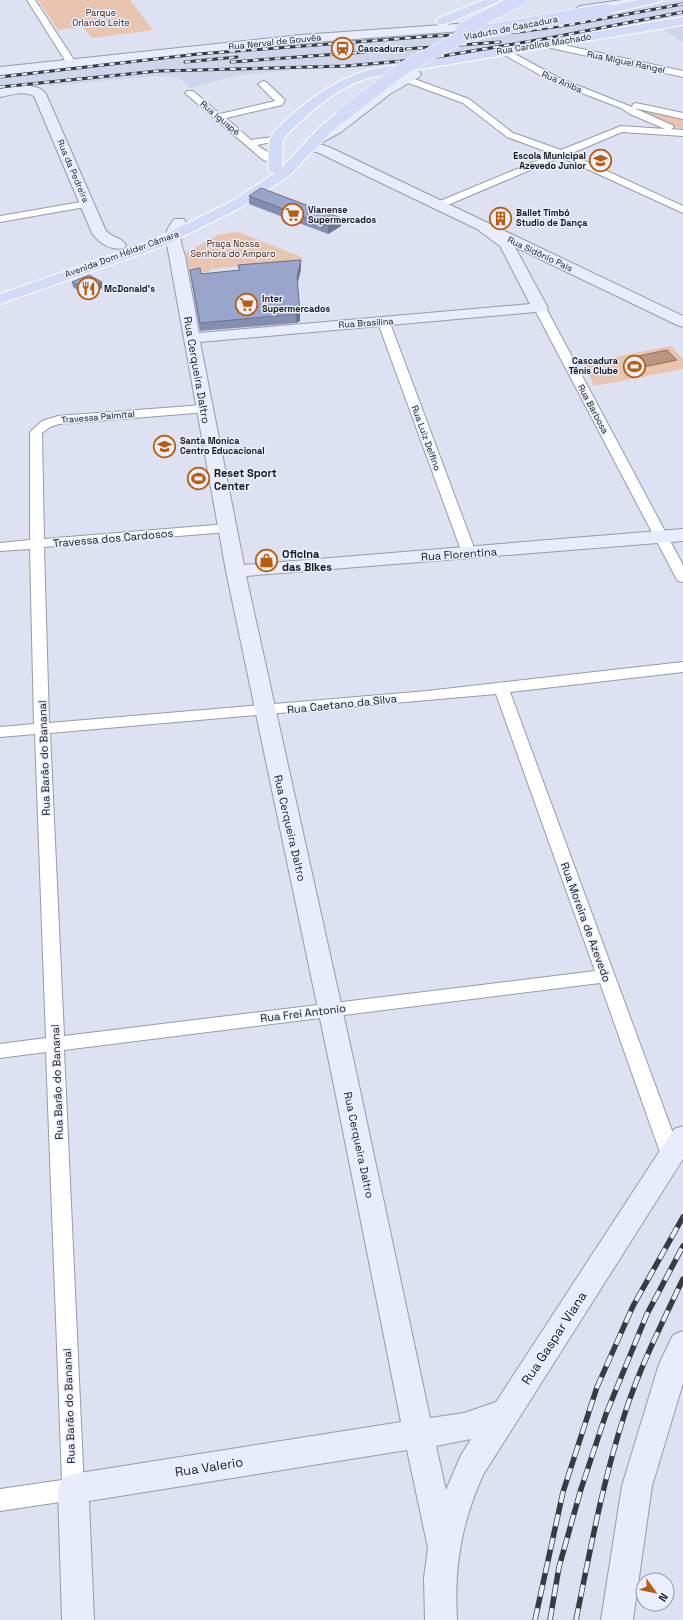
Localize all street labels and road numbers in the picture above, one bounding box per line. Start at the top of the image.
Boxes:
street label: Viaduto de Cascadura [463,13,559,43]
street label: Rua Carolina Machado [496,30,593,57]
street label: Rua Nerval de Gouvêa [228,31,322,53]
street label: Rua Miguel Rangel [586,48,666,76]
street label: Rua Aniba [540,68,584,96]
street label: Rua Iguapé [198,98,242,138]
street label: Rua da Pedreira [54,138,92,204]
street label: Avenida Dom Hélder Câmara [63,228,181,280]
street label: Rua Sidônio Pais [505,234,575,275]
street label: Rua Cerqueira Daltro [181,315,213,425]
street label: Rua Brasilina [338,315,394,331]
street label: Rua Barbosa [575,382,611,436]
street label: Rua Luiz Delfino [409,404,444,473]
street label: Travessa Palmital [61,408,135,426]
street label: Travessa dos Cardosos [52,526,174,550]
street label: Rua Florentina [421,544,498,564]
street label: Rua Caetano da Silva [286,691,398,717]
street label: Rua Barão do Bananal [35,700,53,816]
street label: Rua Cerqueira Daltro [271,774,309,883]
street label: Rua Moreira de Azevedo [558,860,614,984]
street label: Rua Frei Antonio [259,1001,347,1025]
street label: Rua Barão do Bananal [48,1024,66,1140]
street label: Rua Cerqueira Daltro [341,1090,377,1200]
street label: Rua Gaspar Viana [517,1288,591,1388]
street label: Rua Barão do Bananal [60,1348,78,1464]
street label: Rua Valerio [174,1453,244,1481]

